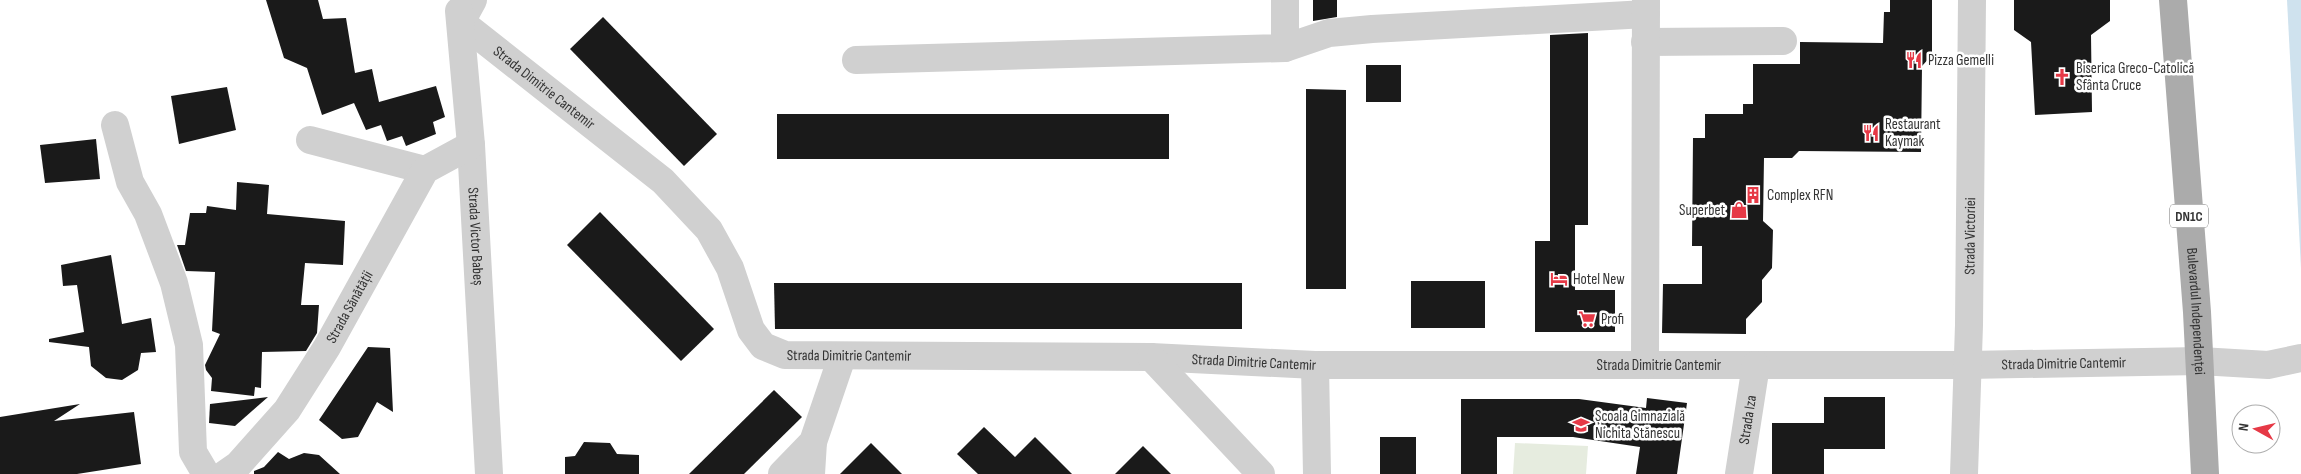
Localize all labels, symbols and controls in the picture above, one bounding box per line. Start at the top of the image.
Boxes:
street label: Strada Dimitrie Cantemir [489,42,599,134]
restaurant icon: Pizza Gemelli [1904,50,1924,70]
place label: Pizza Gemelli [1928,51,1994,70]
place label: Biserica Greco-Catolică Sfânta Cruce [2076,59,2194,95]
church icon: Biserica Greco-Catolică Sfânta Cruce [2052,67,2072,87]
place label: Restaurant Kaymak [1885,115,1941,151]
restaurant icon: Restaurant Kaymak [1861,123,1881,143]
building icon: Complex RFN [1743,185,1763,205]
place label: Complex RFN [1767,186,1833,205]
street label: Strada Victor Babeș [463,187,488,286]
street label: Strada Victoriei [1960,197,1980,275]
shop icon: Superbet [1729,200,1749,220]
place label: Superbet [1679,201,1725,220]
road number: DN1C [2170,205,2208,228]
street label: Bulevardul Independenței [2182,247,2209,375]
street label: Strada Sănătății [322,267,377,347]
hotel icon: Hotel New [1549,269,1569,289]
place label: Hotel New [1573,270,1625,289]
supermarket icon: Profi [1577,309,1597,329]
place label: Profi [1601,310,1624,329]
street label: Strada Dimitrie Cantemir [787,346,912,366]
street label: Strada Dimitrie Cantemir [1191,350,1317,375]
street label: Strada Dimitrie Cantemir [2001,353,2127,374]
street label: Strada Dimitrie Cantemir [1597,356,1722,375]
street label: Strada Iza [1735,394,1761,446]
north arrow [2231,404,2281,454]
place label: Școala Gimnazială Nichita Stănescu [1595,407,1685,443]
school or university icon: Școala Gimnazială Nichita Stănescu [1571,415,1591,435]
text: N [2235,422,2253,432]

